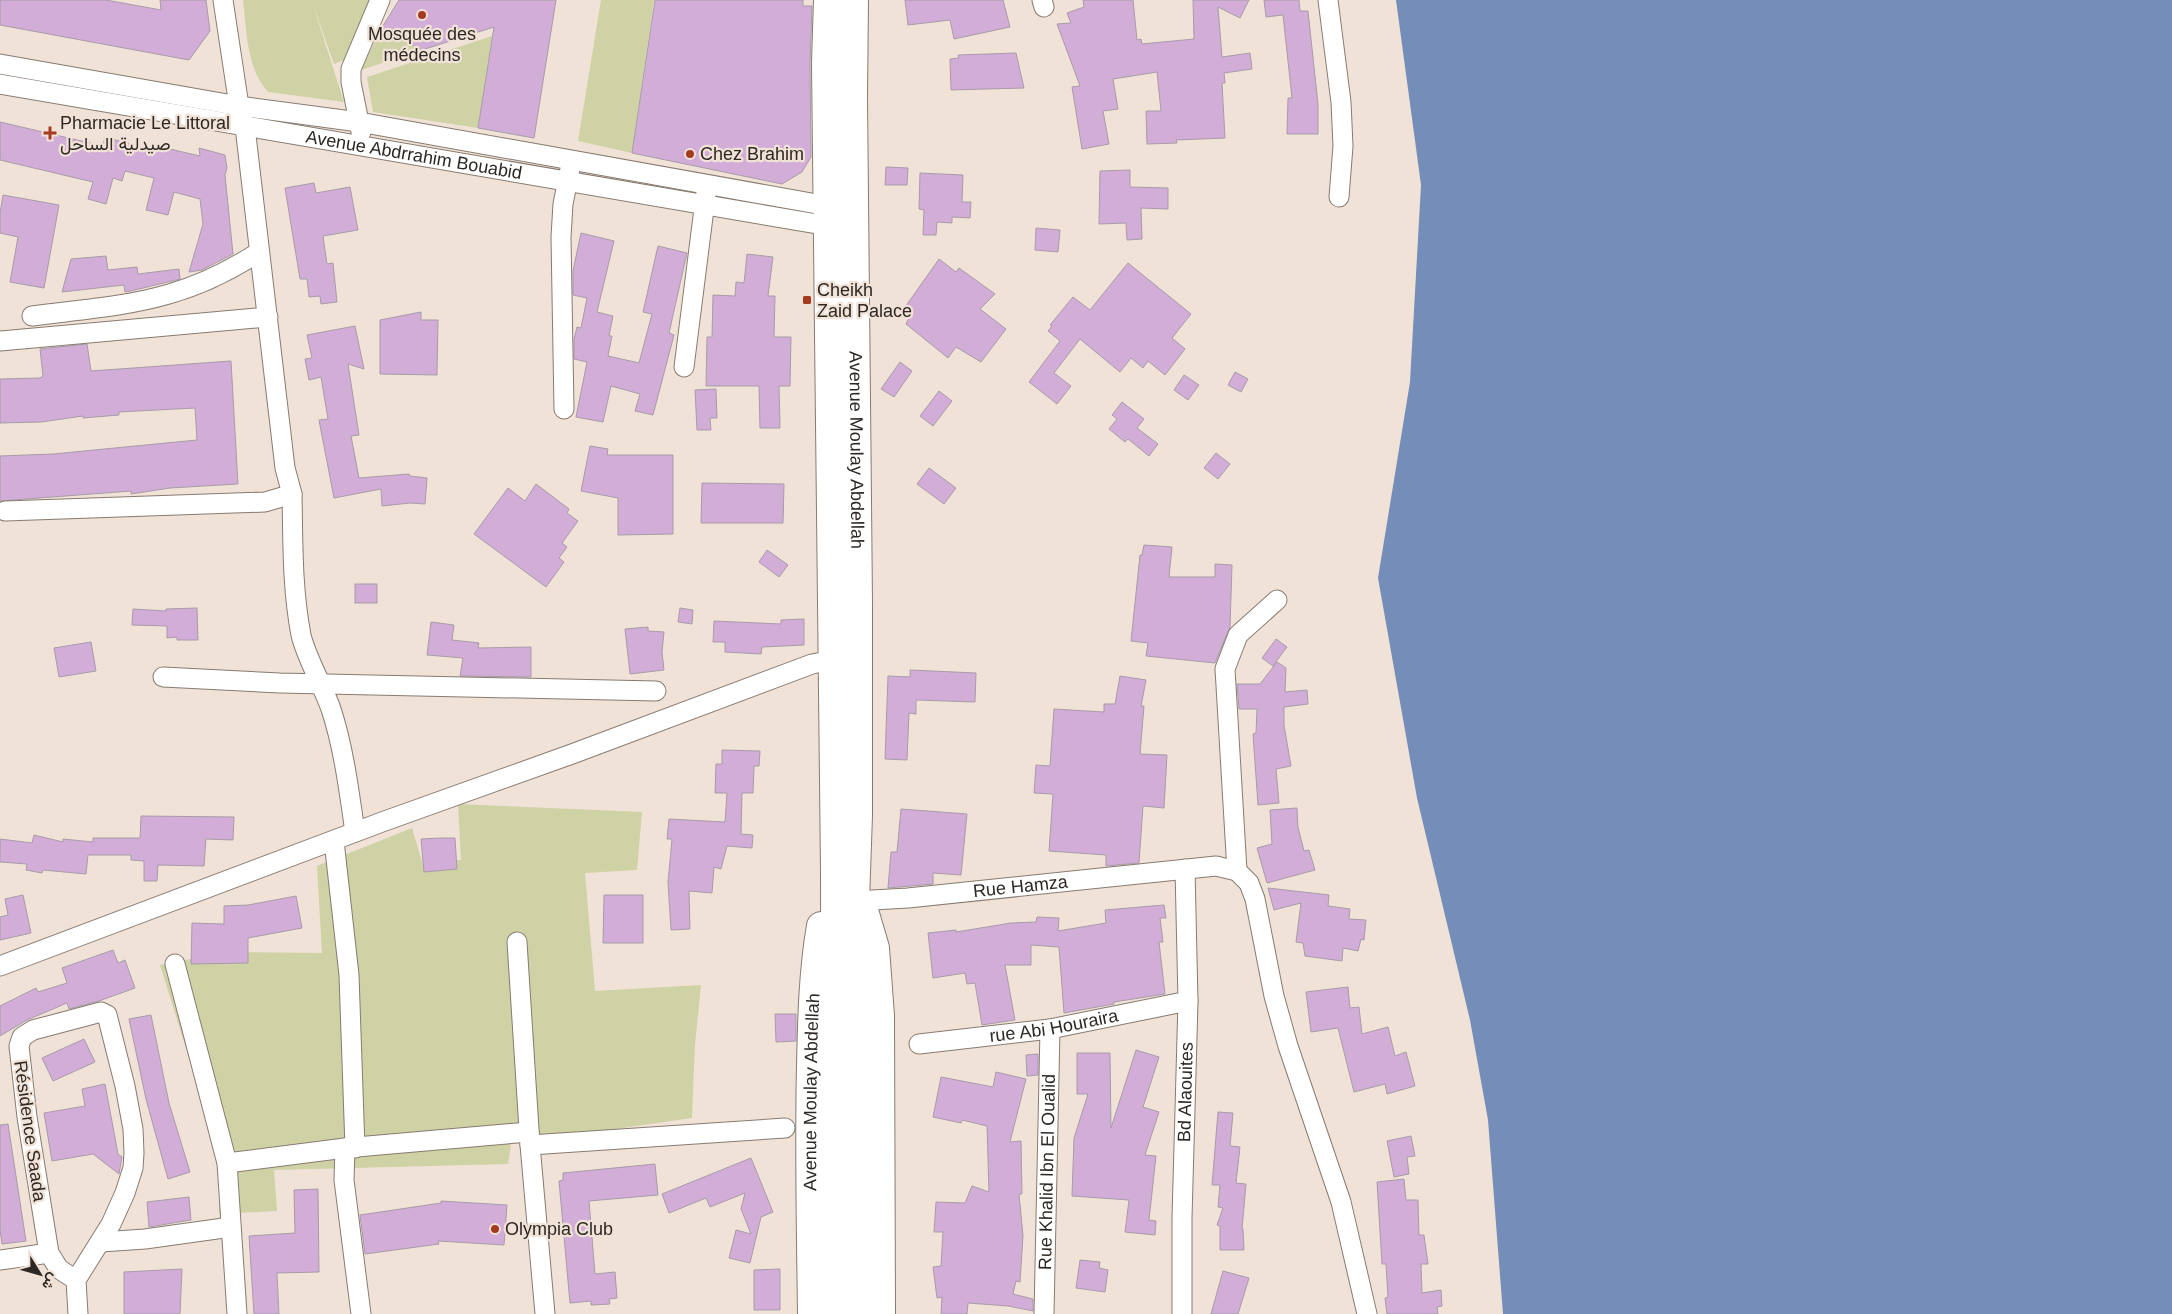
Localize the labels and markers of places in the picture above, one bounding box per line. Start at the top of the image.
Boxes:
marker: Mosquée des médecins [416,9,428,21]
place label: Mosquée des médecins [368,24,476,65]
place label: Pharmacie Le Littoral صيدلية الساحل [60,113,230,155]
marker: Pharmacie Le Littoral صيدلية الساحل [44,127,56,139]
place label: Chez Brahim [700,144,804,164]
marker: Chez Brahim [684,148,696,160]
place label: Cheikh Zaid Palace [817,280,912,321]
marker: Cheikh Zaid Palace [801,294,813,306]
place label: Olympia Club [505,1219,613,1239]
marker: Olympia Club [489,1223,501,1235]

